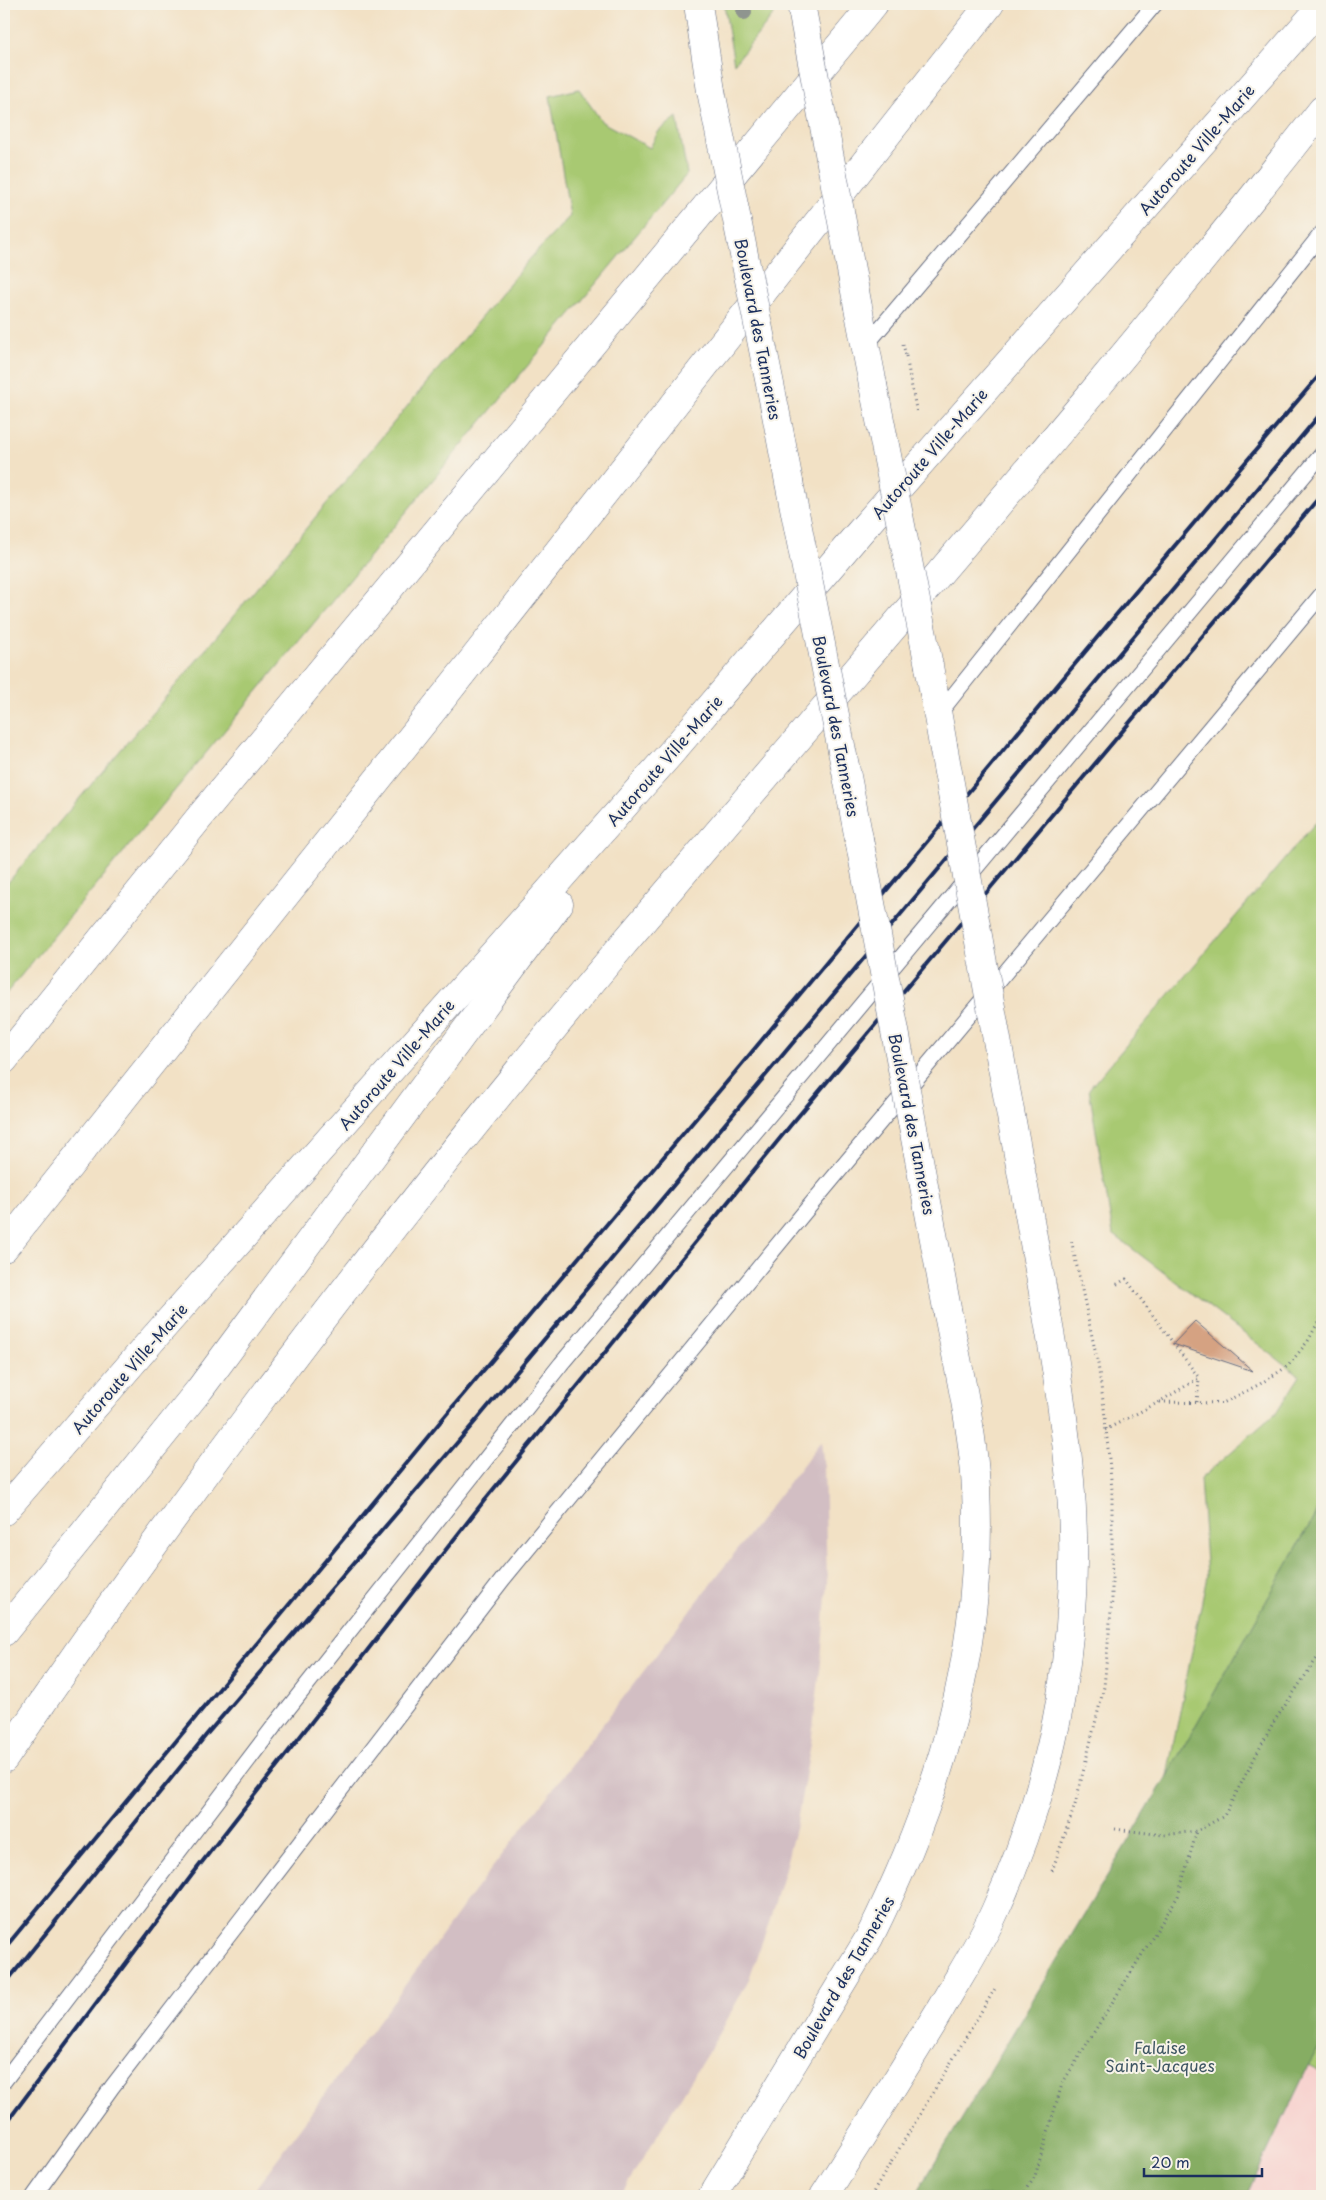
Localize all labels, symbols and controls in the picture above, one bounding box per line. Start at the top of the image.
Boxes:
street label: Autoroute Ville-Marie [1132,78,1260,220]
street label: Boulevard des Tanneries [730,236,788,422]
street label: Autoroute Ville-Marie [865,382,993,524]
street label: Boulevard des Tanneries [808,633,866,819]
street label: Autoroute Ville-Marie [600,689,728,831]
street label: Autoroute Ville-Marie [332,993,460,1135]
street label: Boulevard des Tanneries [884,1031,942,1217]
street label: Autoroute Ville-Marie [65,1297,193,1439]
street label: Boulevard des Tanneries [786,1891,900,2063]
park label: Falaise Saint-Jacques [1105,2035,1215,2077]
scale bar [1144,2145,1261,2177]
text: 20 m [1151,2150,1190,2173]

